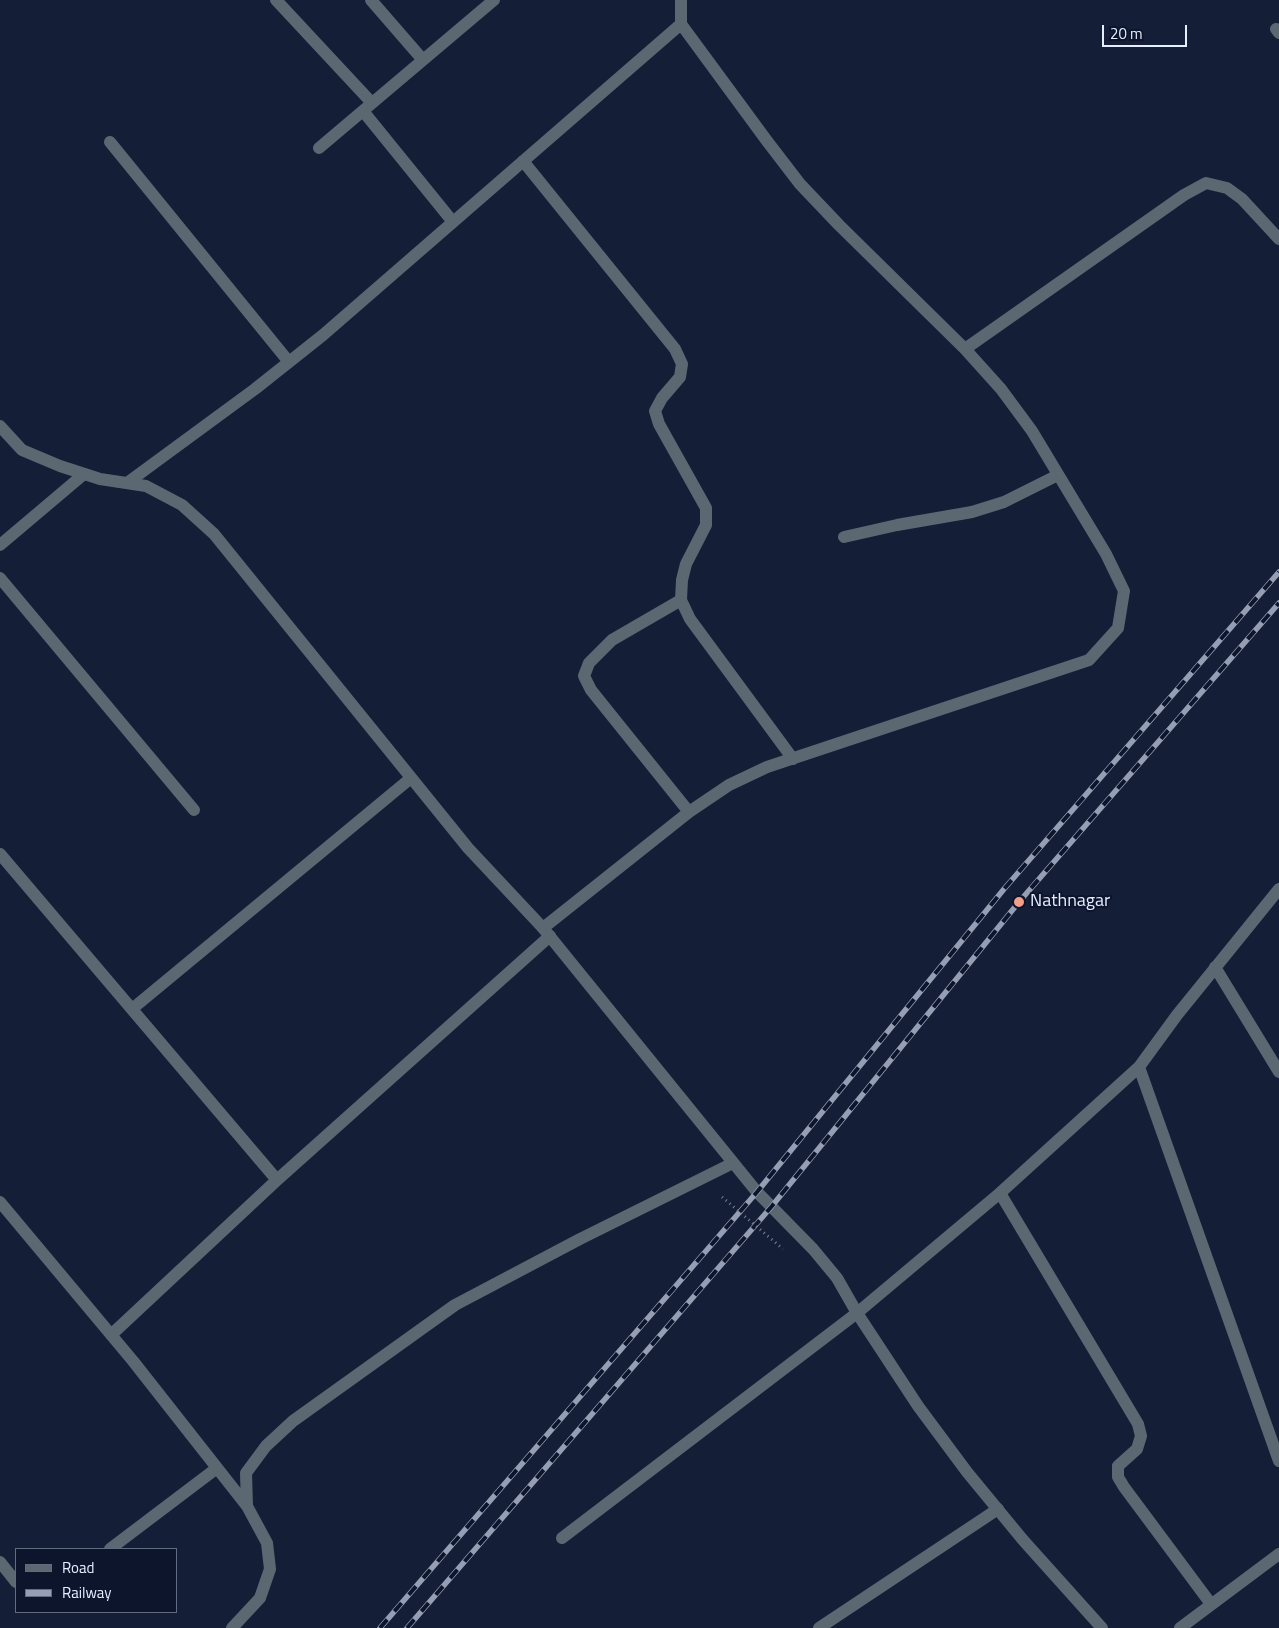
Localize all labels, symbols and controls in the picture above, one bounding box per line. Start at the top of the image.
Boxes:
scale bar [1104,15,1189,47]
text: 20 m [1110,22,1143,45]
place label: Nathnagar [1030,891,1110,913]
marker: Nathnagar [1012,895,1026,909]
legend [15,1548,178,1613]
text: Road [62,1556,94,1579]
text: Railway [62,1581,112,1604]

